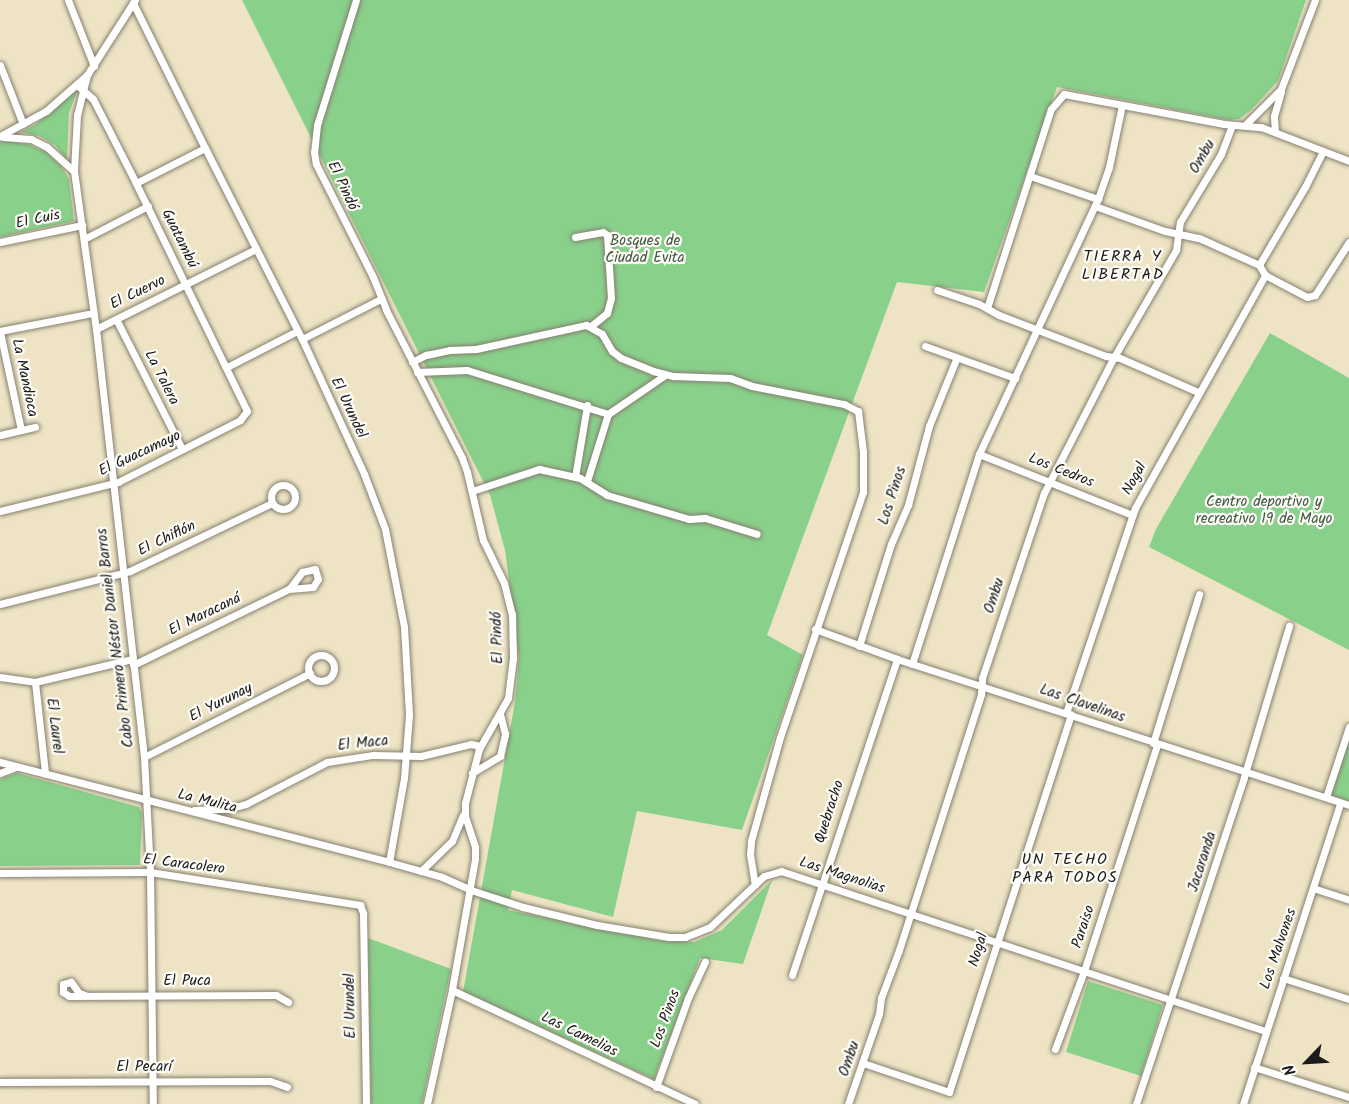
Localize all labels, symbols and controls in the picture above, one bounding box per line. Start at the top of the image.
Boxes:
street label: Ombu [1186,137,1220,177]
street label: El Pindó [323,158,361,214]
street label: El Cuis [14,207,62,233]
street label: Guatambú [157,207,201,271]
park label: Bosques de Ciudad Evita [605,232,685,267]
district label: TIERRA Y LIBERTAD [1081,247,1165,285]
street label: El Cuervo [107,272,169,314]
street label: La Mandioca [7,337,41,419]
street label: La Talera [140,348,182,408]
street label: El Urundel [326,375,370,441]
street label: El Guacamayo [96,427,184,481]
street label: Los Cedros [1026,450,1096,492]
street label: Nogal [1119,459,1151,499]
street label: Los Pinos [875,465,911,527]
park label: Centro deportivo y recreativo 19 de Mayo [1196,493,1332,528]
street label: El Chiflón [135,517,199,561]
street label: Cabo Primero Néstor Daniel Barros [94,527,138,749]
street label: Ombu [981,576,1009,616]
street label: El Maracaná [166,590,244,640]
street label: El Pindó [488,611,508,665]
street label: El Yurunay [186,679,256,727]
street label: Las Clavelinas [1037,681,1127,727]
street label: El Laurel [42,697,66,755]
street label: El Maca [337,732,389,756]
street label: Quebracho [811,778,849,846]
street label: La Mulita [176,786,238,818]
street label: Jacaranda [1185,830,1221,894]
district label: UN TECHO PARA TODOS [1012,850,1118,888]
street label: El Caracolero [142,851,226,879]
street label: Las Magnolias [797,854,887,898]
street label: Paraiso [1069,903,1099,951]
street label: Los Malvones [1257,906,1301,992]
street label: Nogal [965,931,993,969]
street label: El Puca [163,973,211,991]
street label: El Urundel [341,973,361,1039]
street label: Los Pinos [647,988,685,1050]
street label: Las Camelias [538,1009,620,1061]
north arrow [1277,1032,1337,1092]
street label: Ombu [836,1039,864,1079]
street label: El Pecarí [116,1059,172,1077]
text: N [1277,1060,1304,1080]

